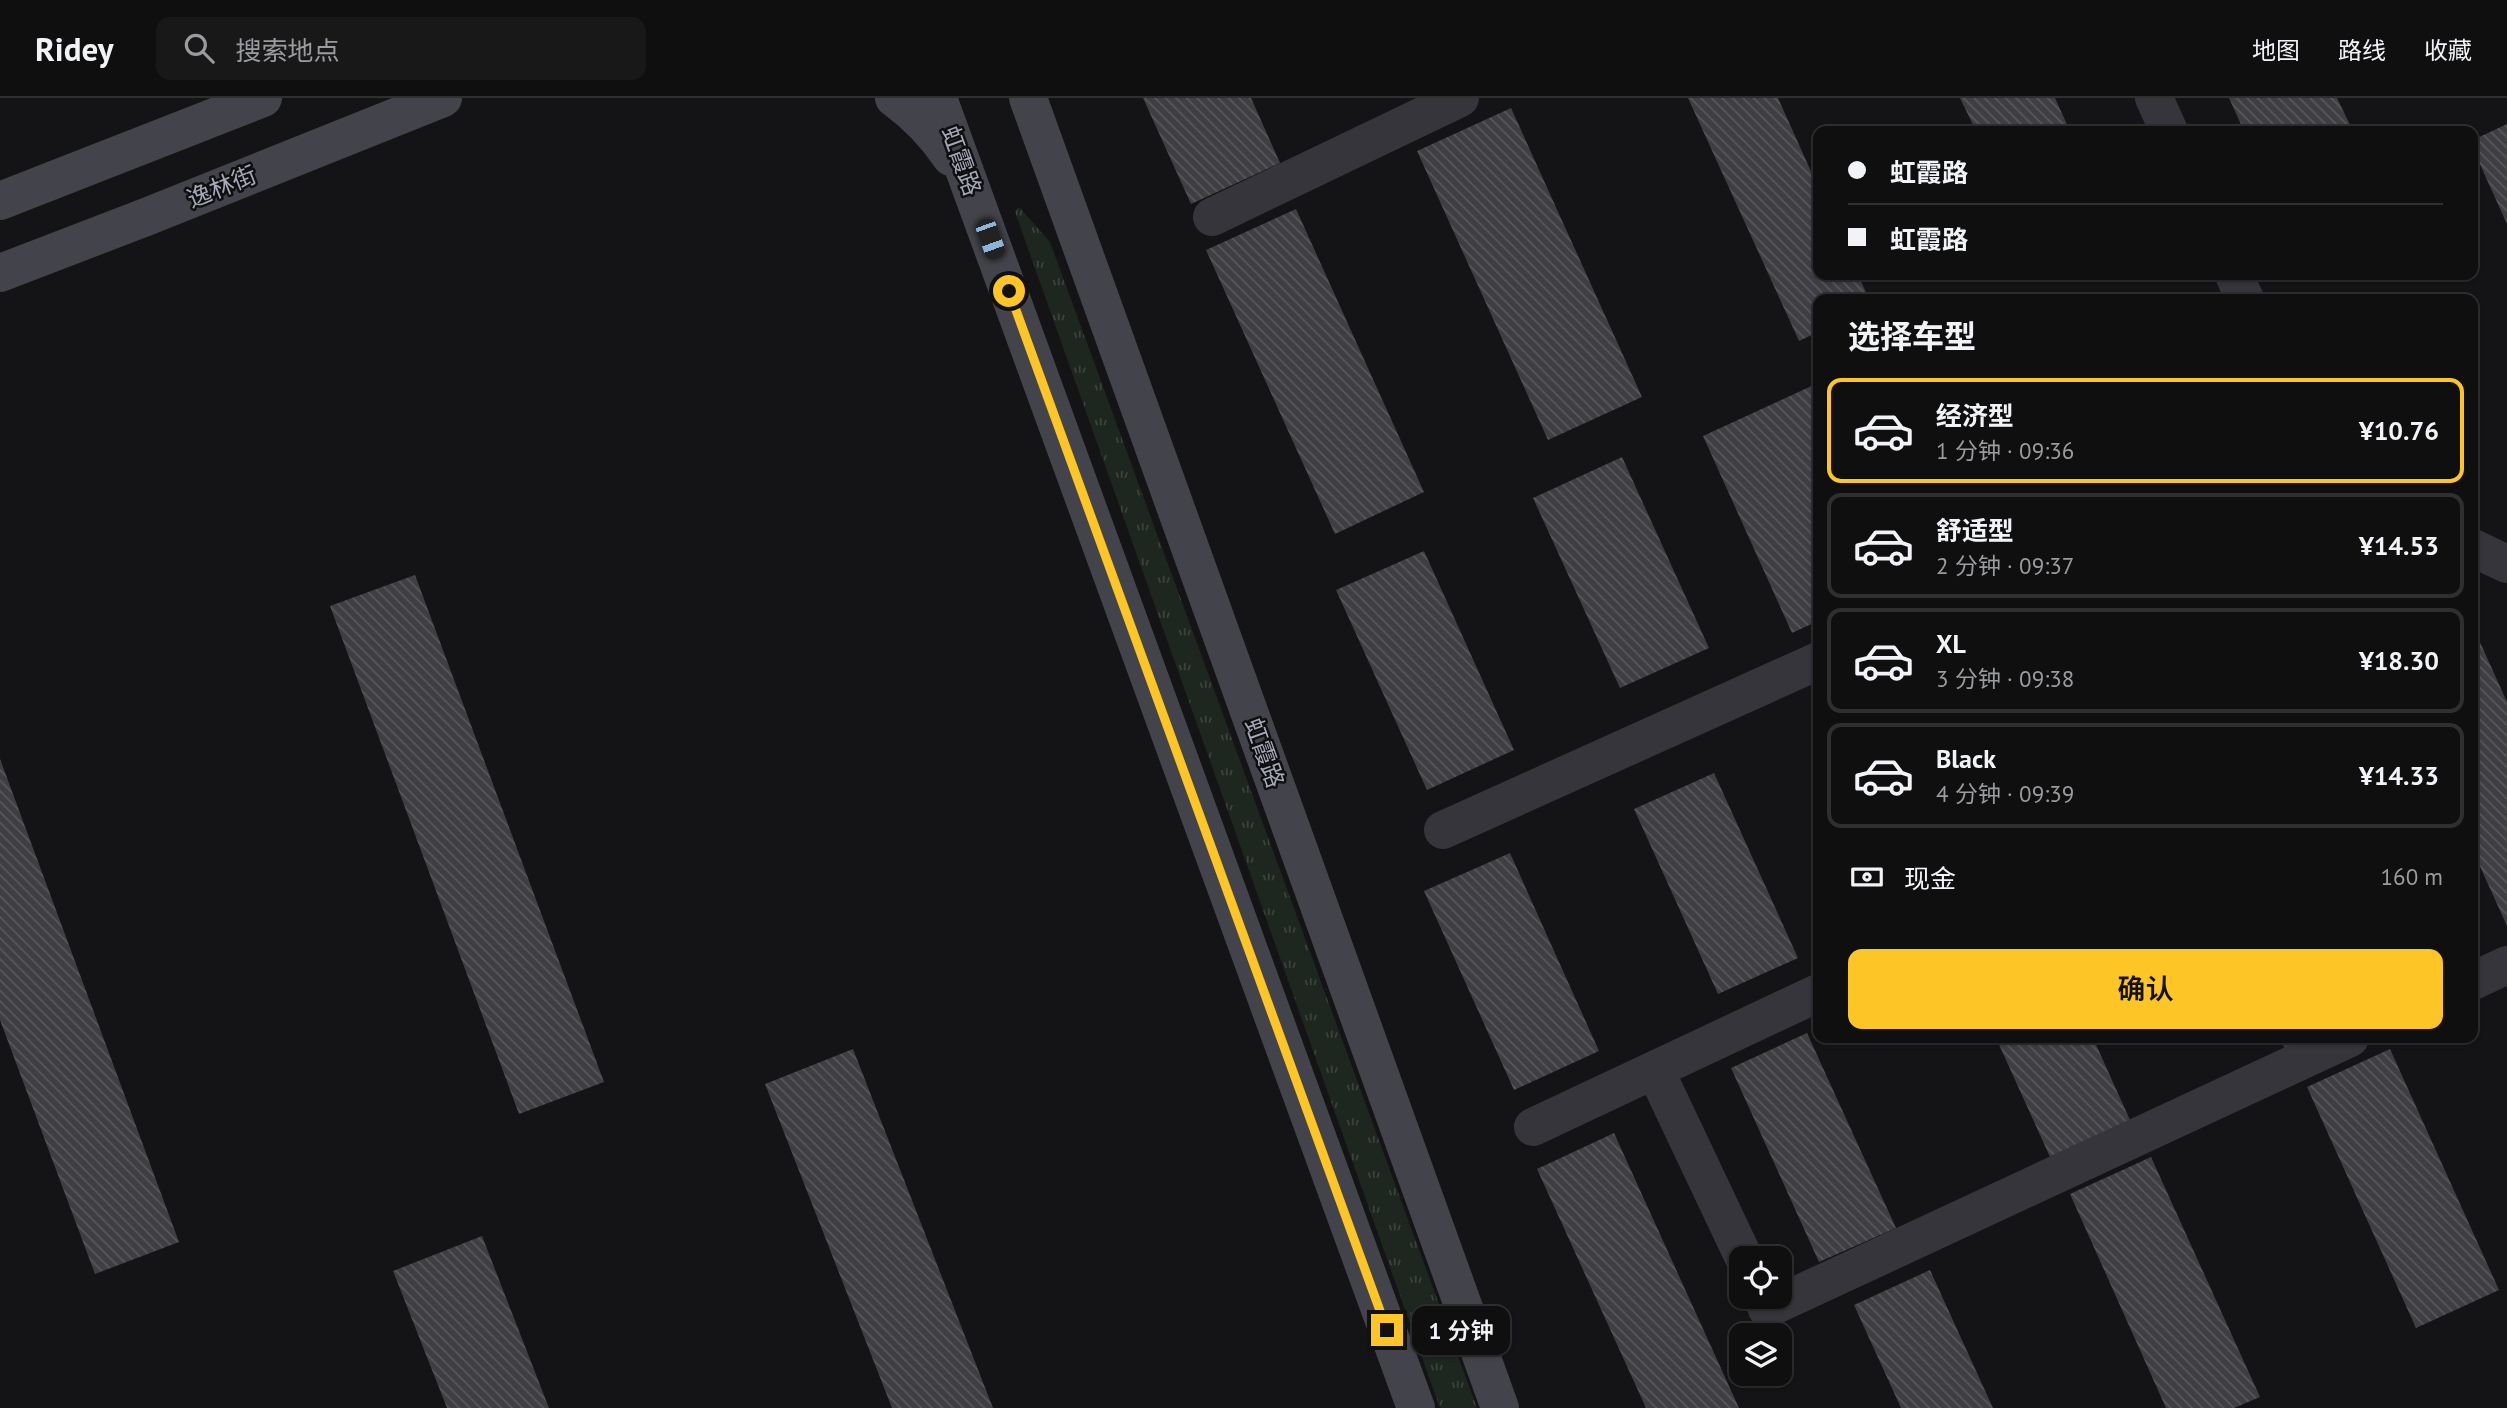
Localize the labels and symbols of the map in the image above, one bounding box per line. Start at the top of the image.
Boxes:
street label: 虹霞路 [935,122,988,200]
street label: 逸林街 [183,159,261,214]
car [973,216,1008,262]
route start [993,275,1025,307]
street label: 虹霞路 [1238,714,1291,792]
callout: 1 分钟 [1412,1306,1510,1354]
route end [1371,1314,1403,1346]

